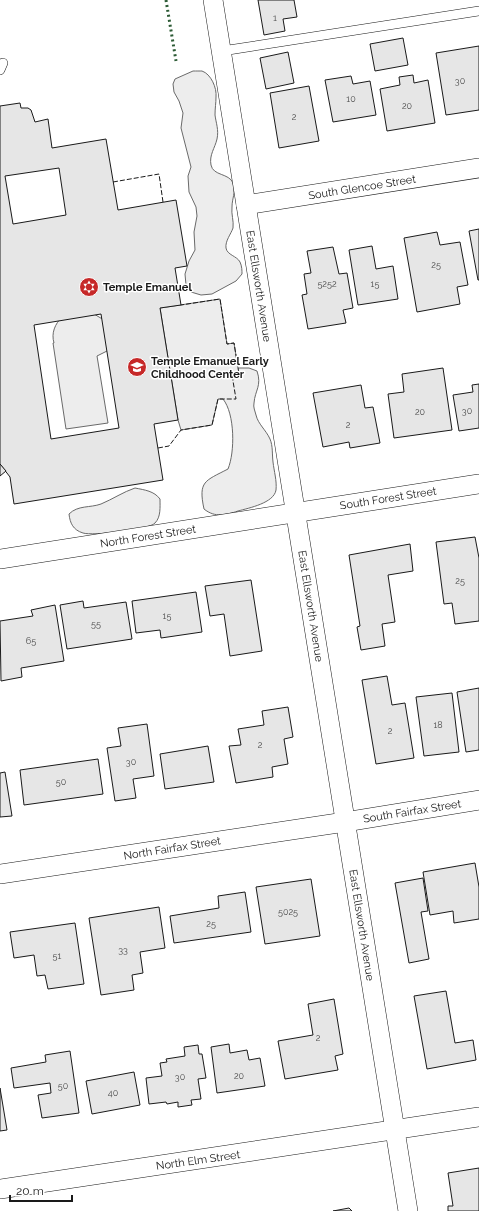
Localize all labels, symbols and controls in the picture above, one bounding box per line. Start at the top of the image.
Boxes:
house number: 1 [273,13,277,23]
house number: 30 [455,76,466,86]
house number: 10 [346,94,356,104]
house number: 20 [402,101,413,111]
house number: 2 [292,112,297,122]
street label: South Glencoe Street [307,173,417,202]
street label: East Ellsworth Avenue [243,229,274,343]
house number: 25 [431,260,441,270]
synagogue icon: Temple Emanuel [78,276,100,298]
house number: 5252 [317,279,337,289]
house number: 15 [371,279,379,289]
place label: Temple Emanuel [103,281,192,294]
place label: Temple Emanuel Early Childhood Center [151,355,269,381]
school or university icon: Temple Emanuel Early Childhood Center [126,356,148,378]
house number: 30 [462,406,473,416]
house number: 20 [415,407,426,417]
house number: 2 [346,420,351,430]
street label: South Forest Street [339,484,438,513]
street label: North Forest Street [99,522,197,550]
street label: East Ellsworth Avenue [295,549,326,663]
house number: 25 [455,576,465,586]
house number: 15 [163,611,171,621]
house number: 55 [91,619,101,629]
house number: 65 [26,636,36,646]
house number: 18 [433,720,443,730]
house number: 2 [388,726,393,736]
house number: 2 [258,740,263,750]
house number: 30 [126,757,137,767]
house number: 50 [56,777,67,787]
street label: South Fairfax Street [362,797,462,826]
street label: North Fairfax Street [123,834,222,863]
street label: East Ellsworth Avenue [346,868,377,982]
house number: 5025 [278,907,298,917]
house number: 25 [206,919,216,929]
house number: 33 [118,945,128,955]
house number: 51 [53,951,62,961]
house number: 2 [316,1033,321,1043]
house number: 20 [234,1071,245,1081]
house number: 30 [175,1072,186,1082]
house number: 50 [58,1081,69,1091]
house number: 40 [108,1088,119,1098]
street label: North Elm Street [155,1148,241,1173]
scale bar [10,1177,72,1203]
text: 20 m [16,1184,44,1198]

